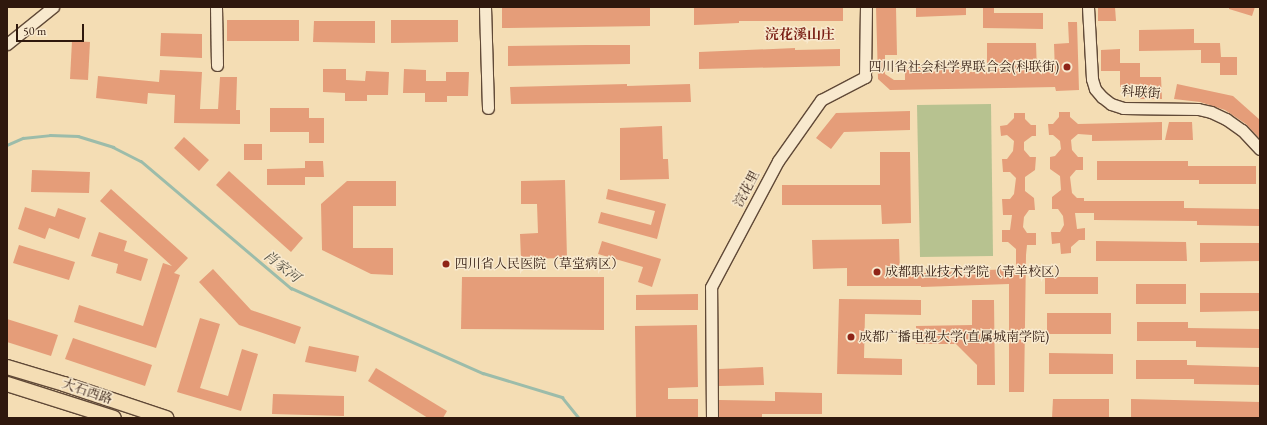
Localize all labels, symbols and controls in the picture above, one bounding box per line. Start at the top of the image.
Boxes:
scale bar [18,16,86,42]
text: 50 m [23,23,46,39]
district label: 浣花溪山庄 [765,26,835,42]
place label: 四川省社会科学界联合会(科联街) [869,59,1059,75]
marker: 四川省社会科学界联合会(科联街) [1062,62,1072,72]
street label: 科联街 [1121,84,1161,102]
street label: 浣花里 [731,168,763,210]
water label: 肖家河 [260,246,304,286]
place label: 四川省人民医院（草堂病区） [455,256,624,272]
marker: 四川省人民医院（草堂病区） [440,258,452,270]
place label: 成都职业技术学院（青羊校区） [885,264,1067,280]
marker: 成都职业技术学院（青羊校区） [872,267,882,277]
place label: 成都广播电视大学(直属城南学院) [859,329,1049,345]
marker: 成都广播电视大学(直属城南学院) [846,332,856,342]
street label: 大石西路 [60,376,114,408]

